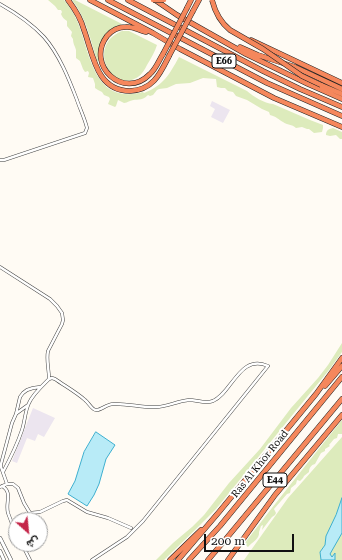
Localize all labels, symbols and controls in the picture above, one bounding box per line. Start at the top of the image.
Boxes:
road number: E66 [212,54,236,68]
street label: Ras Al Khor Road [229,428,291,500]
road number: E44 [263,473,287,487]
north arrow [8,512,48,552]
scale bar [206,526,296,552]
text: ش [24,533,42,551]
text: 200 m [211,534,245,548]

